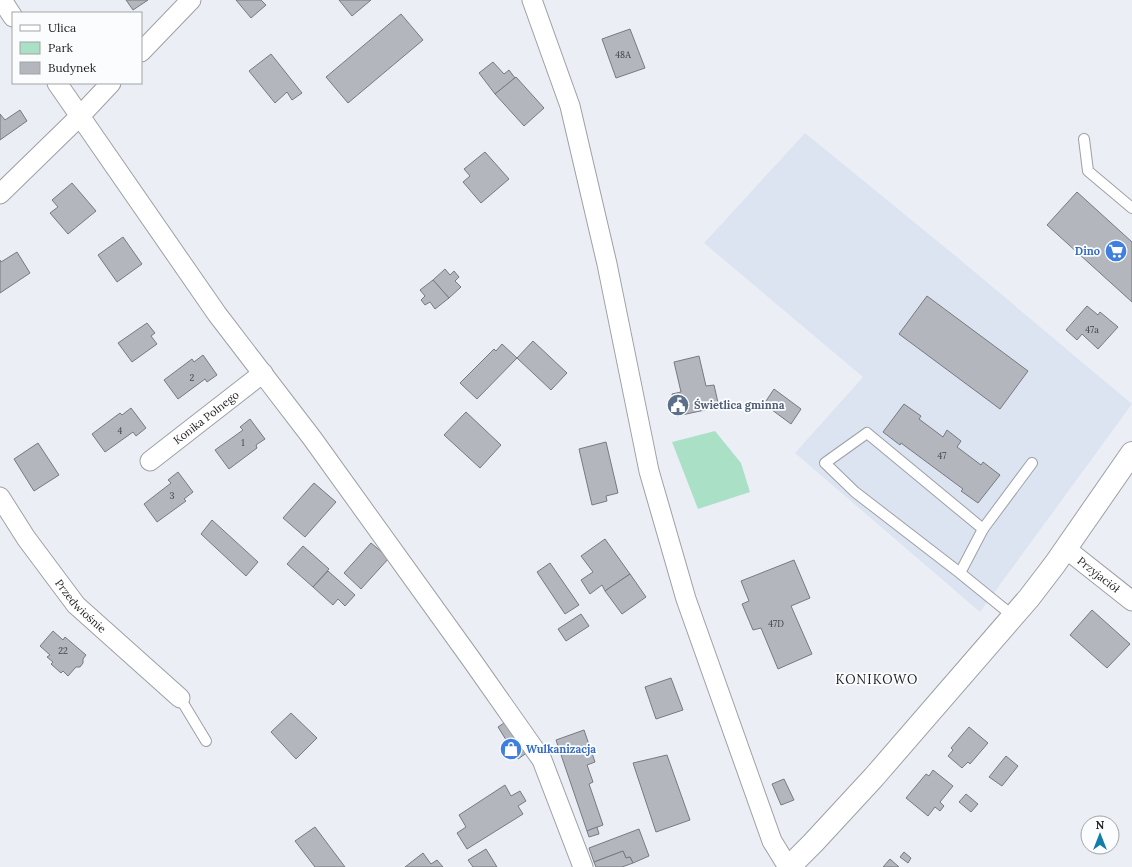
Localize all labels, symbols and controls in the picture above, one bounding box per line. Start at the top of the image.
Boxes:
legend [12,12,142,84]
text: Ulica [48,20,76,35]
text: Park [48,40,74,55]
house number: 48A [615,49,631,60]
text: Budynek [48,60,97,75]
supermarket icon: Dino [1103,238,1129,264]
place label: Dino [1075,244,1100,258]
house number: 47a [1085,324,1099,335]
house number: 2 [190,372,195,383]
street label: Konika Polnego [170,388,242,447]
public building icon: Świetlica gminna [665,392,691,418]
place label: Świetlica gminna [694,398,785,412]
house number: 4 [118,425,123,436]
house number: 1 [241,437,245,448]
house number: 47 [937,450,947,461]
house number: 3 [169,490,175,501]
street label: Przyjaciół [1075,554,1123,596]
street label: Przedwiośnie [52,576,109,636]
house number: 47D [768,618,784,629]
house number: 22 [58,645,68,656]
district label: KONIKOWO [836,671,918,688]
shop icon: Wulkanizacja [498,736,524,762]
place label: Wulkanizacja [526,742,596,756]
north arrow [1080,815,1120,855]
text: N [1096,818,1105,832]

